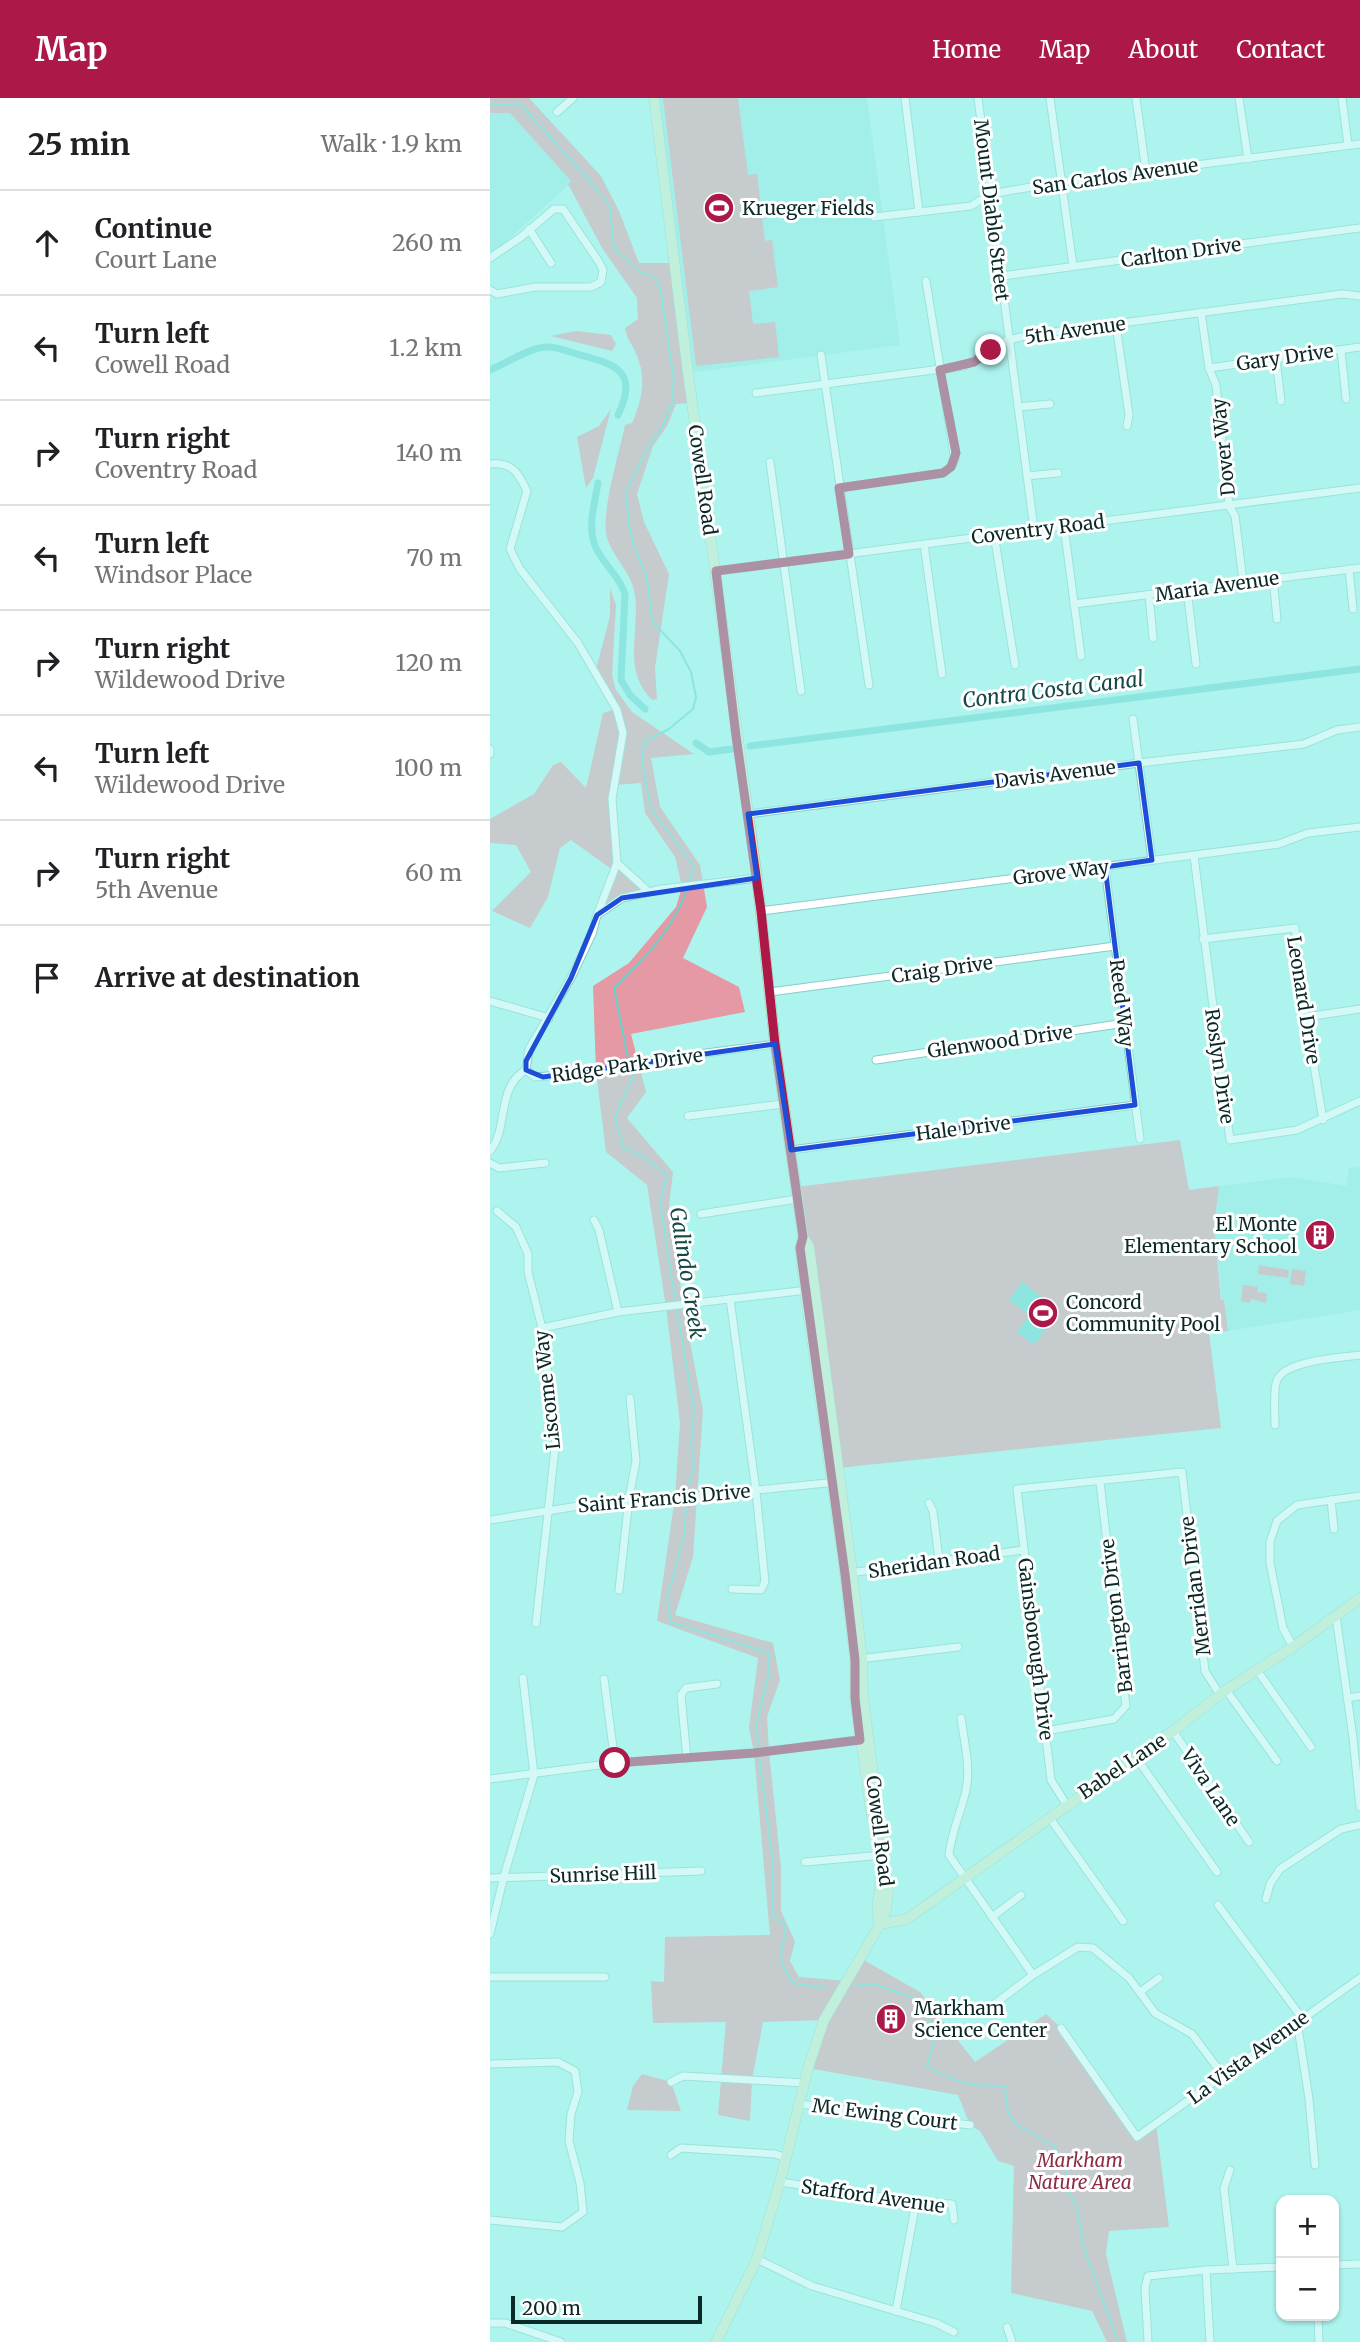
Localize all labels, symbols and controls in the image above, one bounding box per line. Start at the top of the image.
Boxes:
text: Map [35,29,108,70]
text: Home [932,34,1001,65]
text: Map [1039,34,1090,65]
text: About [1128,34,1198,65]
text: Contact [1236,34,1325,65]
street label: Mount Diablo Street [969,118,1015,303]
text: 25 min [28,125,130,163]
text: Walk · 1.9 km [321,129,462,158]
street label: San Carlos Avenue [1031,152,1200,200]
sports icon: Krueger Fields [702,191,736,225]
place label: Krueger Fields [742,196,874,220]
text: Continue [95,212,212,245]
icon: ahead [28,224,66,262]
text: 260 m [392,228,462,257]
street label: Carlton Drive [1119,232,1243,272]
text: Court Lane [95,245,217,274]
street label: 5th Avenue [1023,311,1127,349]
text: Turn left [95,317,209,350]
icon: left [28,329,66,367]
text: 1.2 km [389,333,462,362]
route end [975,334,1006,365]
street label: Gary Drive [1235,338,1335,376]
text: Cowell Road [95,350,230,379]
street label: Dover Way [1206,397,1240,497]
text: Turn right [95,422,230,455]
street label: Cowell Road [683,423,723,537]
icon: right [28,434,66,472]
text: 140 m [396,438,462,467]
text: Coventry Road [95,455,257,484]
street label: Coventry Road [970,509,1106,549]
text: Turn left [95,527,209,560]
icon: left [28,539,66,577]
text: 70 m [406,543,462,572]
text: Windsor Place [95,560,252,589]
street label: Maria Avenue [1153,565,1281,607]
text: Turn right [95,632,230,665]
icon: right [28,644,66,682]
text: 120 m [396,648,462,677]
text: Wildewood Drive [95,665,285,694]
water label: Contra Costa Canal [961,665,1145,714]
text: Turn left [95,737,209,770]
icon: left [28,749,66,787]
text: 100 m [394,753,462,782]
street label: Davis Avenue [993,755,1117,793]
text: Wildewood Drive [95,770,285,799]
text: Turn right [95,842,230,875]
icon: right [28,854,66,892]
street label: Grove Way [1012,854,1110,890]
text: 60 m [405,858,462,887]
text: 5th Avenue [95,875,218,904]
street label: Leonard Drive [1282,934,1326,1066]
street label: Craig Drive [890,950,994,988]
street label: Reed Way [1105,958,1139,1048]
icon: arrive [28,959,66,997]
text: Arrive at destination [95,961,360,994]
street label: Roslyn Drive [1200,1007,1240,1125]
street label: Glenwood Drive [926,1019,1074,1063]
street label: Ridge Park Drive [550,1042,704,1088]
street label: Hale Drive [914,1110,1012,1146]
water label: Galindo Creek [664,1205,711,1341]
place label: El Monte Elementary School [1124,1212,1297,1258]
building icon: El Monte Elementary School [1303,1218,1337,1252]
place label: Concord Community Pool [1066,1290,1220,1336]
sports icon: Concord Community Pool [1026,1296,1060,1330]
street label: Liscome Way [529,1329,565,1451]
street label: Saint Francis Drive [577,1478,751,1518]
street label: Merridan Drive [1175,1515,1215,1657]
street label: Barrington Drive [1095,1537,1137,1695]
street label: Sheridan Road [866,1541,1002,1583]
street label: Gainsborough Drive [1013,1557,1059,1741]
street label: Babel Lane [1074,1728,1170,1804]
street label: Viva Lane [1176,1743,1246,1831]
route start [599,1747,630,1778]
street label: Cowell Road [861,1774,899,1888]
street label: Sunrise Hill [549,1860,657,1888]
place label: Markham Science Center [914,1996,1048,2042]
building icon: Markham Science Center [874,2002,908,2036]
street label: La Vista Avenue [1183,2005,1313,2109]
street label: Mc Ewing Court [811,2093,960,2135]
park label: Markham Nature Area [1028,2148,1132,2194]
street label: Stafford Avenue [800,2174,946,2218]
map controls [1276,2195,1339,2321]
button: + [1276,2195,1339,2258]
button: − [1276,2258,1339,2321]
scale bar [511,2293,702,2325]
text: 200 m [522,2296,581,2320]

